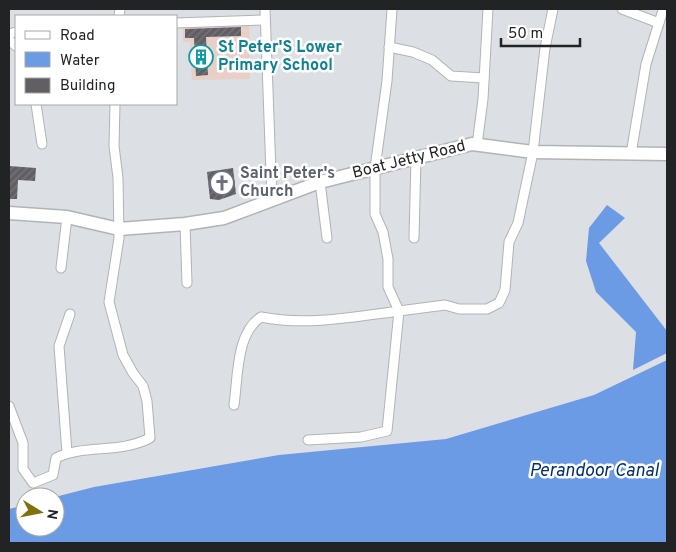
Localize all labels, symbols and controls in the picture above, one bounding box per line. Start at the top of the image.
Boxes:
legend [15,15,178,105]
scale bar [501,15,580,47]
text: 50 m [508,25,543,44]
text: Road [60,27,95,46]
place label: St Peter'S Lower Primary School [218,38,342,76]
building icon: St Peter'S Lower Primary School [188,44,214,70]
text: Water [60,52,100,71]
text: Building [60,77,115,96]
street label: Boat Jetty Road [350,136,468,184]
place label: Saint Peter's Church [240,164,335,202]
church icon: Saint Peter's Church [209,170,235,196]
water label: Perandoor Canal [529,460,660,483]
north arrow [15,487,65,537]
text: N [42,508,61,520]

